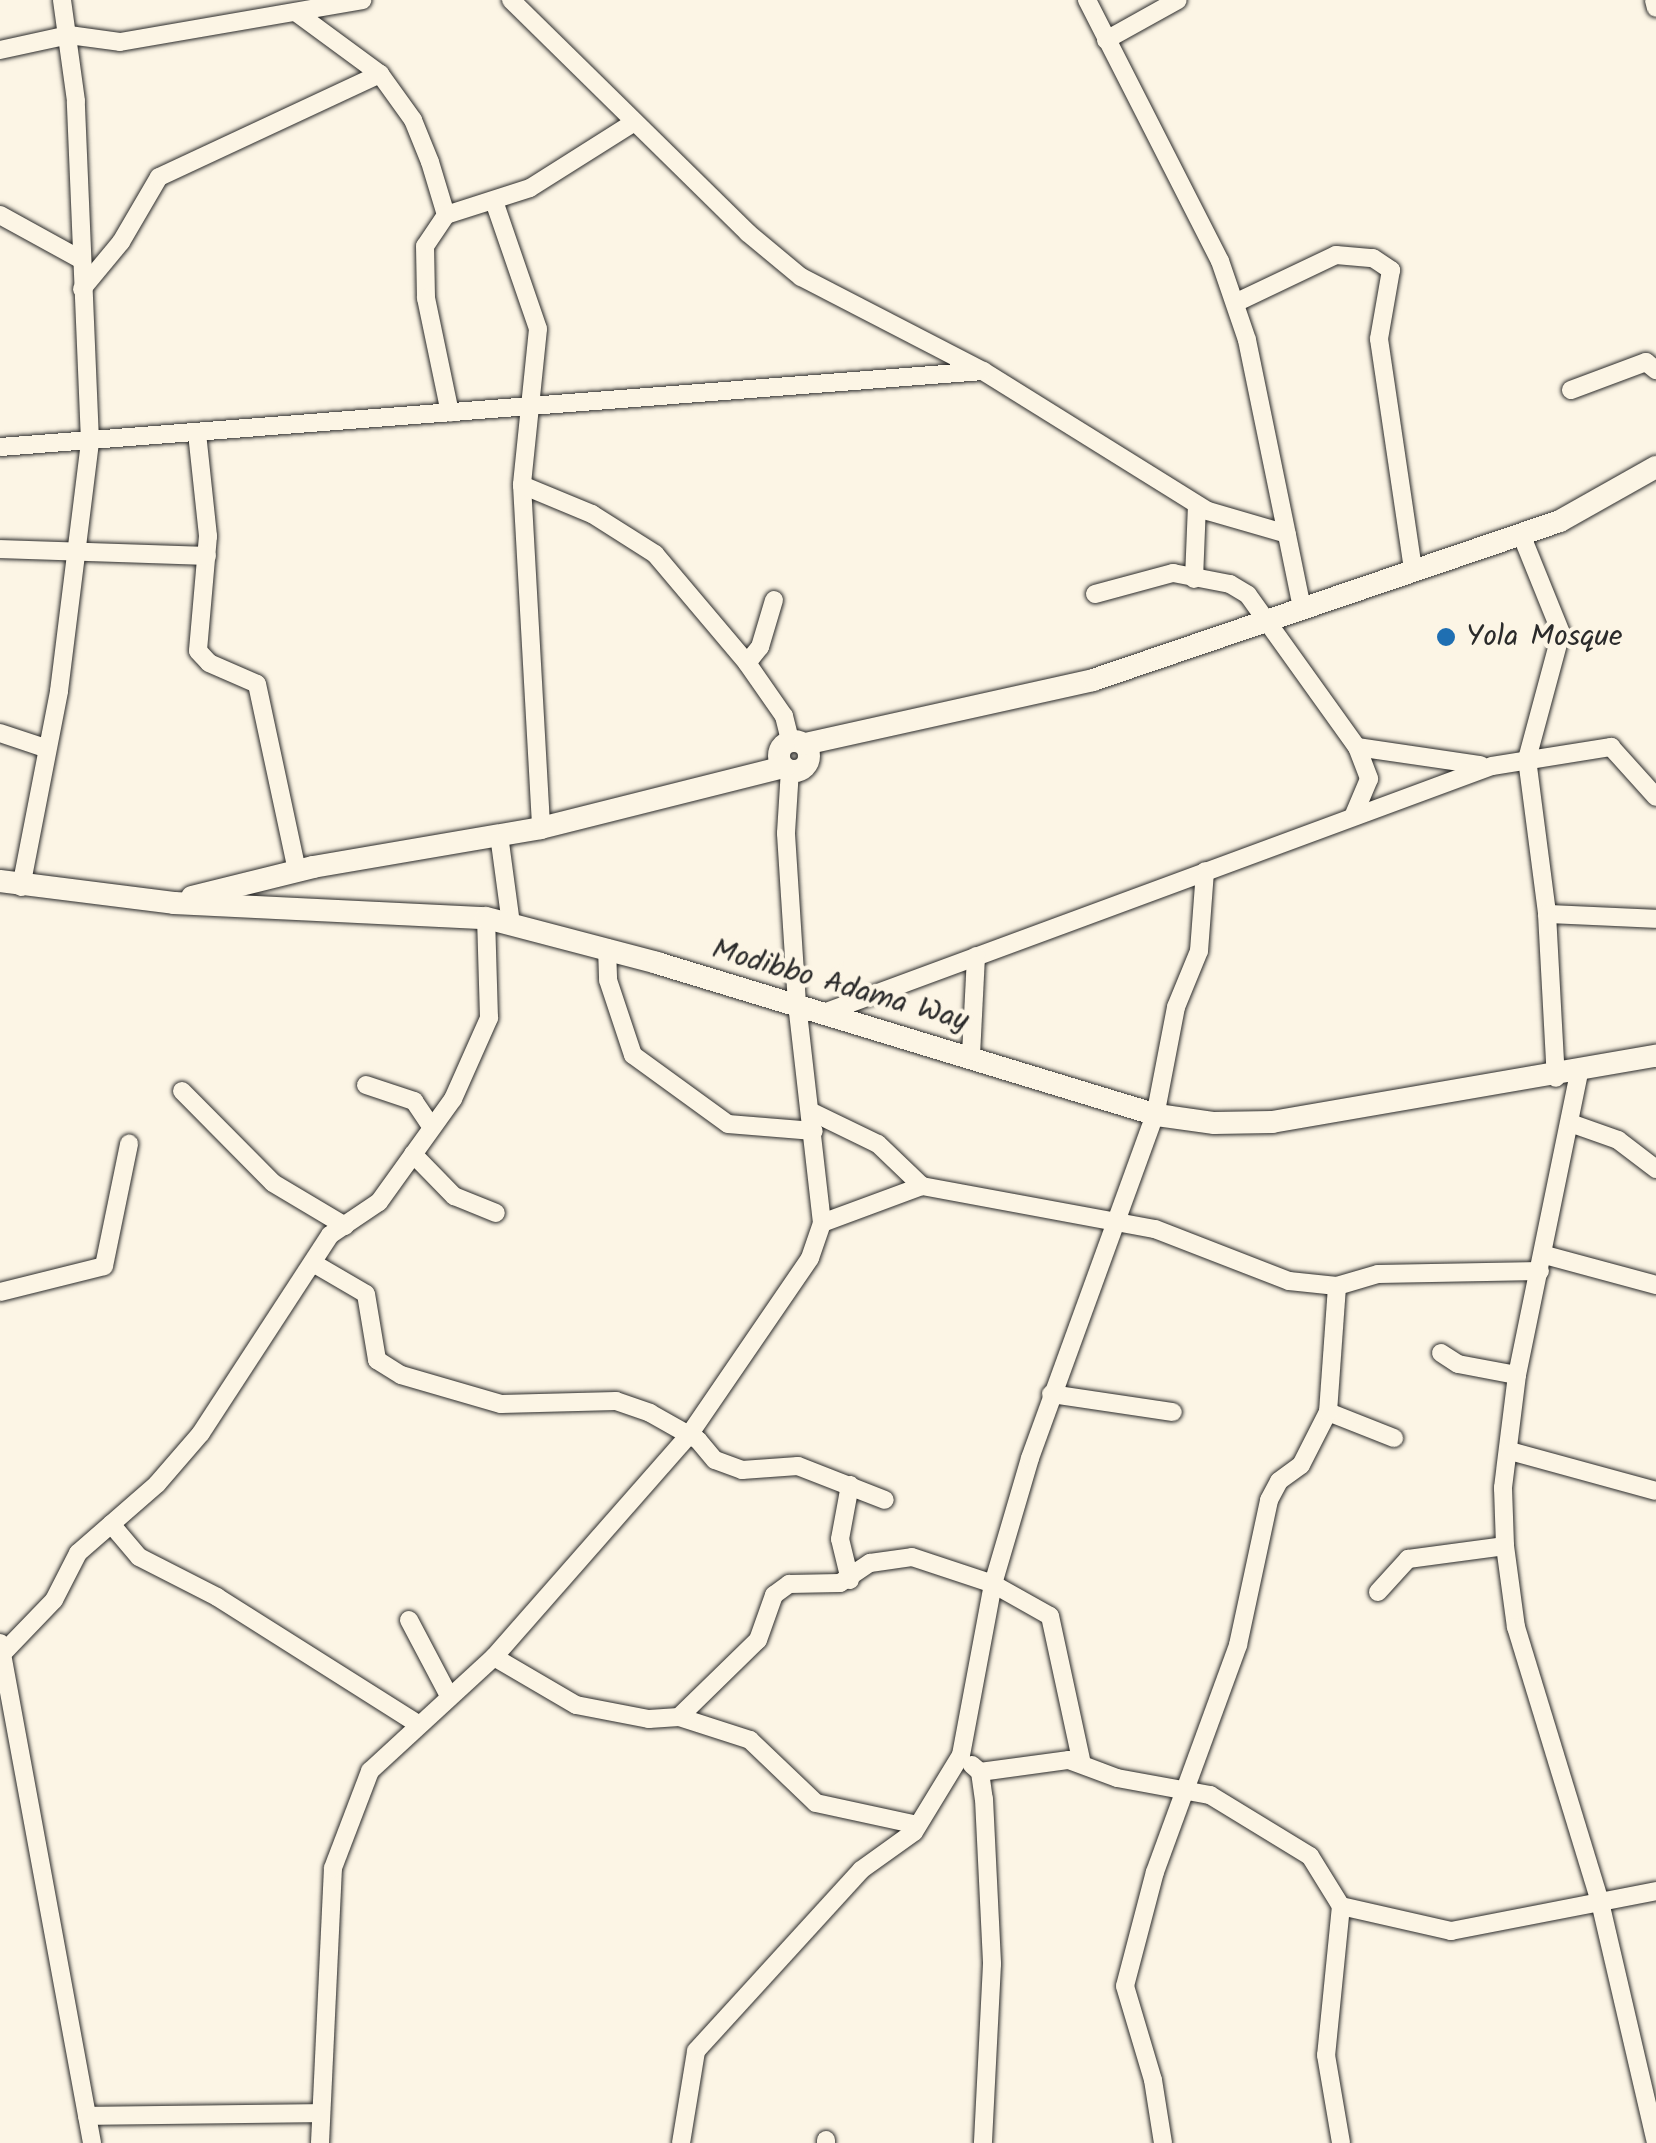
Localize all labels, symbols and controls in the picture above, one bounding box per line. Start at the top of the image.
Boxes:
place label: Yola Mosque [1466,619,1622,655]
marker: Yola Mosque [1435,626,1457,648]
street label: Modibbo Adama Way [708,932,972,1040]

